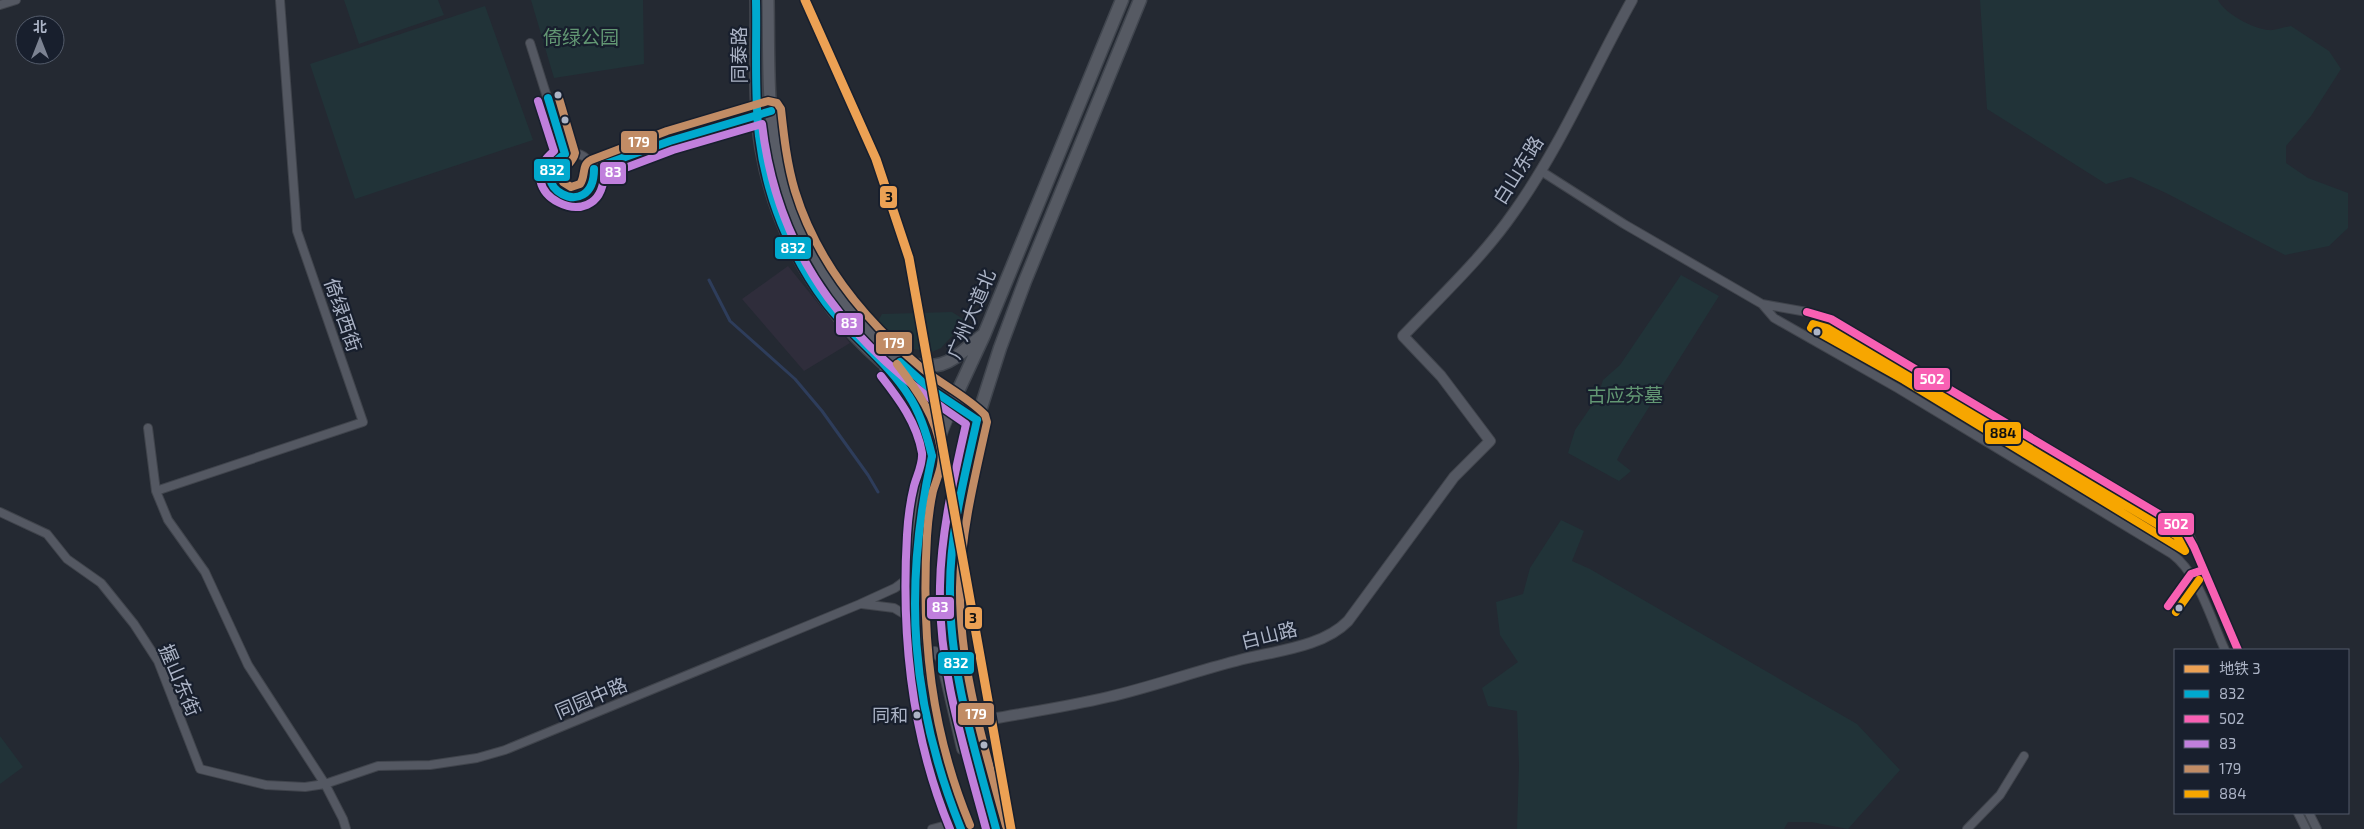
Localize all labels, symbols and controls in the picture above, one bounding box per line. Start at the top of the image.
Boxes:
north arrow [15,15,65,65]
text: 北 [33,18,47,35]
park label: 倚绿公园 [543,25,619,48]
street label: 同泰路 [727,26,750,84]
unlabelled marker [553,90,563,100]
unlabelled marker [560,115,570,125]
line badge: 179 [620,130,658,154]
street label: 白山东路 [1488,131,1547,208]
text: 179 [628,133,650,150]
line badge: 832 [533,158,571,182]
text: 832 [540,161,564,178]
line badge: 83 [599,161,627,185]
text: 83 [605,163,621,180]
line badge: 3 [879,185,898,209]
text: 3 [885,188,893,205]
line badge: 832 [774,236,812,260]
text: 832 [781,239,805,256]
street label: 广州大道北 [941,266,1000,362]
street label: 倚绿西街 [320,275,367,355]
line badge: 83 [835,312,864,336]
text: 83 [841,314,857,331]
unlabelled marker [1812,327,1822,337]
line badge: 179 [875,331,913,355]
text: 179 [883,334,905,351]
line badge: 502 [1913,367,1951,391]
text: 502 [1920,370,1944,387]
park label: 古应芬墓 [1587,383,1663,406]
line badge: 884 [1984,421,2022,445]
text: 884 [1990,424,2016,441]
line badge: 502 [2157,512,2195,536]
text: 502 [2164,515,2188,532]
line badge: 83 [926,596,955,620]
text: 83 [932,598,948,615]
unlabelled marker [2174,603,2184,613]
line badge: 3 [964,606,983,630]
text: 3 [969,609,977,626]
street label: 白山路 [1238,616,1299,653]
street label: 握山东街 [155,640,206,719]
legend [2174,649,2349,814]
line badge: 832 [937,651,975,675]
text: 832 [944,654,968,671]
text: 地铁 3 [2219,659,2261,677]
street label: 同园中路 [551,672,630,723]
text: 832 [2219,684,2245,702]
line badge: 179 [957,702,995,726]
place label: 同和 [872,704,908,726]
text: 179 [965,705,987,722]
text: 502 [2219,709,2245,727]
marker: 同和 [912,710,922,720]
text: 83 [2219,734,2236,752]
unlabelled marker [979,740,989,750]
text: 179 [2219,759,2241,777]
text: 884 [2219,784,2246,802]

